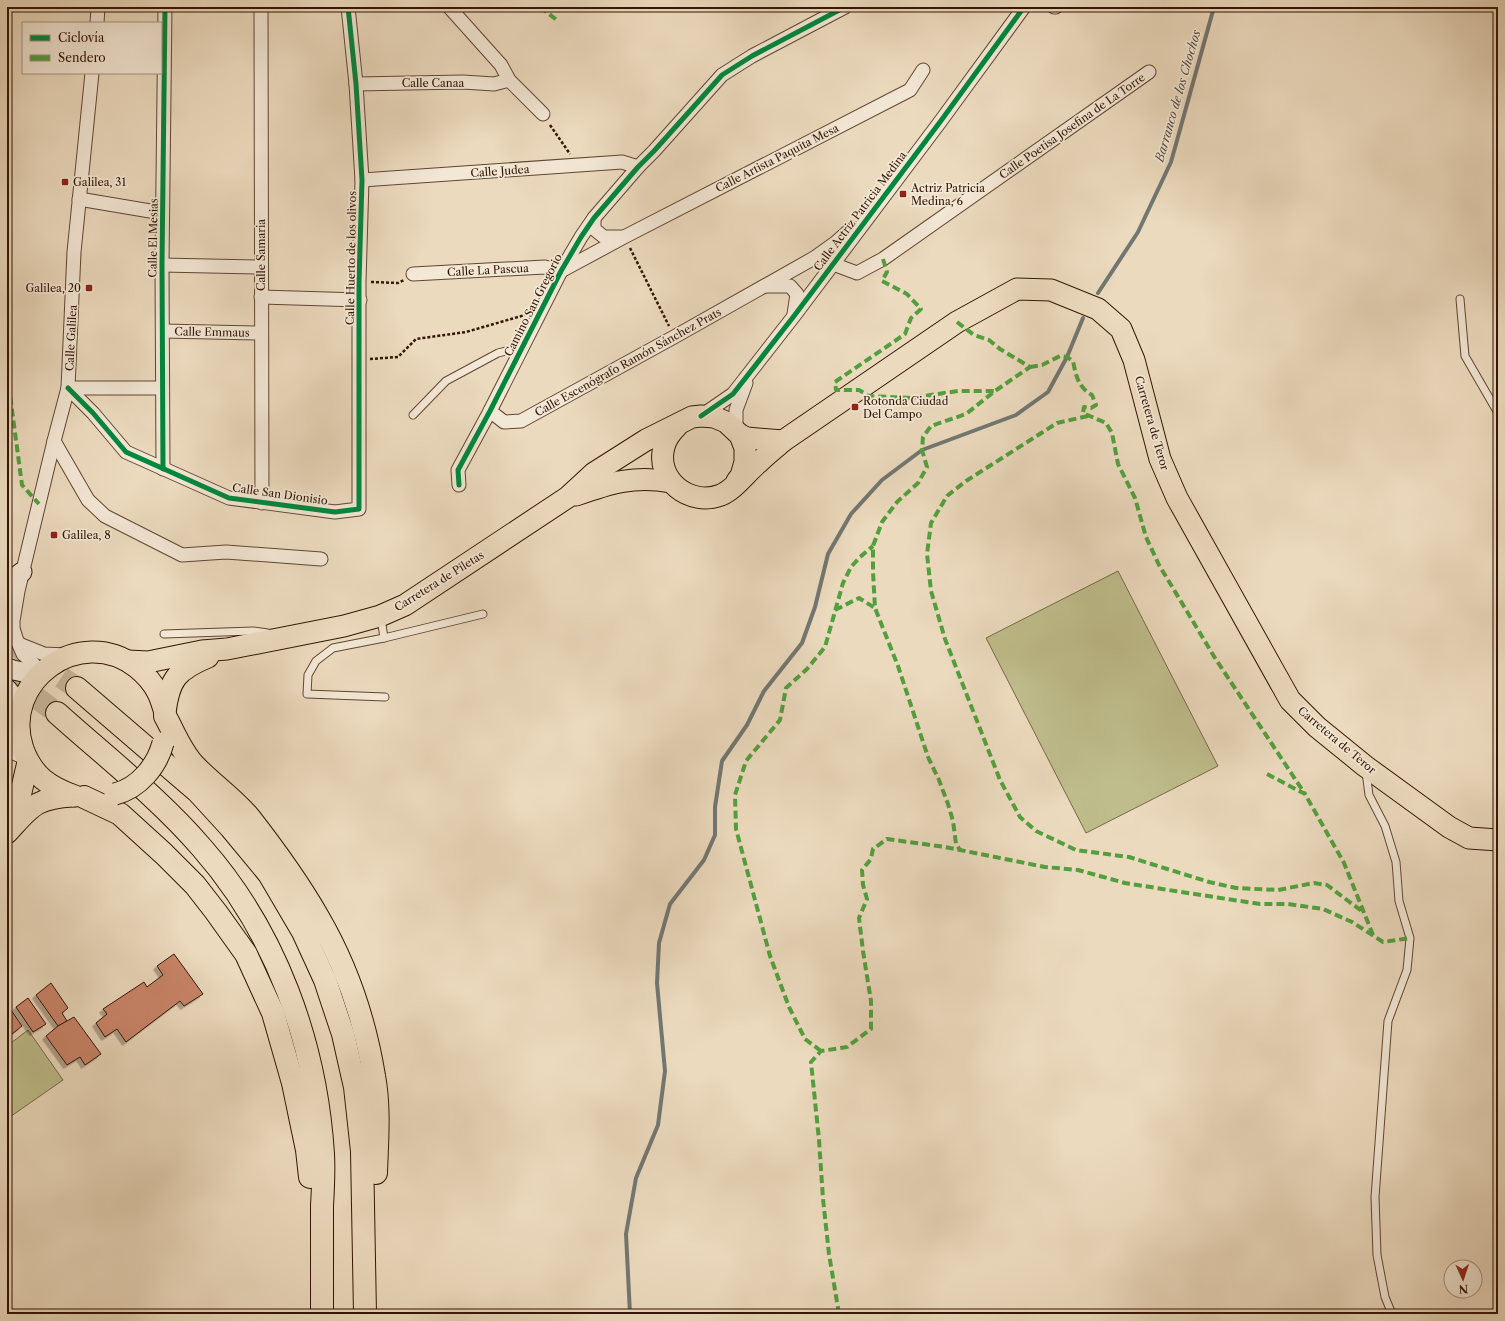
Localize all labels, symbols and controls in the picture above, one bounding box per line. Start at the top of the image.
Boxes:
legend [22,22,162,74]
water label: Barranco de los Chochos [1151,27,1204,165]
text: Ciclovía [58,30,105,45]
text: Sendero [58,50,106,65]
street label: Calle Poetisa Josefina de La Torre [996,70,1148,182]
street label: Calle Canaa [402,76,465,90]
street label: Calle Artista Paquita Mesa [713,121,841,195]
street label: Calle Actriz Patricia Medina [810,148,910,273]
street label: Calle Judea [470,162,530,180]
place label: Galilea, 31 [73,175,126,189]
marker: Galilea, 31 [60,177,70,187]
place label: Actriz Patricia Medina, 6 [910,181,985,208]
marker: Actriz Patricia Medina, 6 [898,189,908,199]
street label: Calle Huerto de los olivos [343,191,359,325]
street label: Calle El Mesias [145,198,161,278]
street label: Calle Samaria [254,219,268,291]
street label: Camino San Gregorio [501,251,565,359]
street label: Calle La Pascua [447,261,529,279]
place label: Galilea, 20 [25,281,81,295]
marker: Galilea, 20 [84,283,94,293]
street label: Calle Galilea [62,304,80,372]
street label: Calle Escenógrafo Ramón Sánchez Prats [532,305,724,419]
street label: Calle Emmaus [174,324,250,340]
street label: Carretera de Teror [1132,374,1172,472]
place label: Rotonda Ciudad Del Campo [863,394,949,421]
marker: Rotonda Ciudad Del Campo [850,402,860,412]
street label: Calle San Dionisio [231,480,329,508]
place label: Galilea, 8 [62,528,111,542]
marker: Galilea, 8 [49,530,59,540]
street label: Carretera de Piletas [392,548,487,614]
street label: Carretera de Teror [1295,703,1379,777]
north arrow [1443,1259,1483,1299]
text: N [1458,1282,1469,1296]

